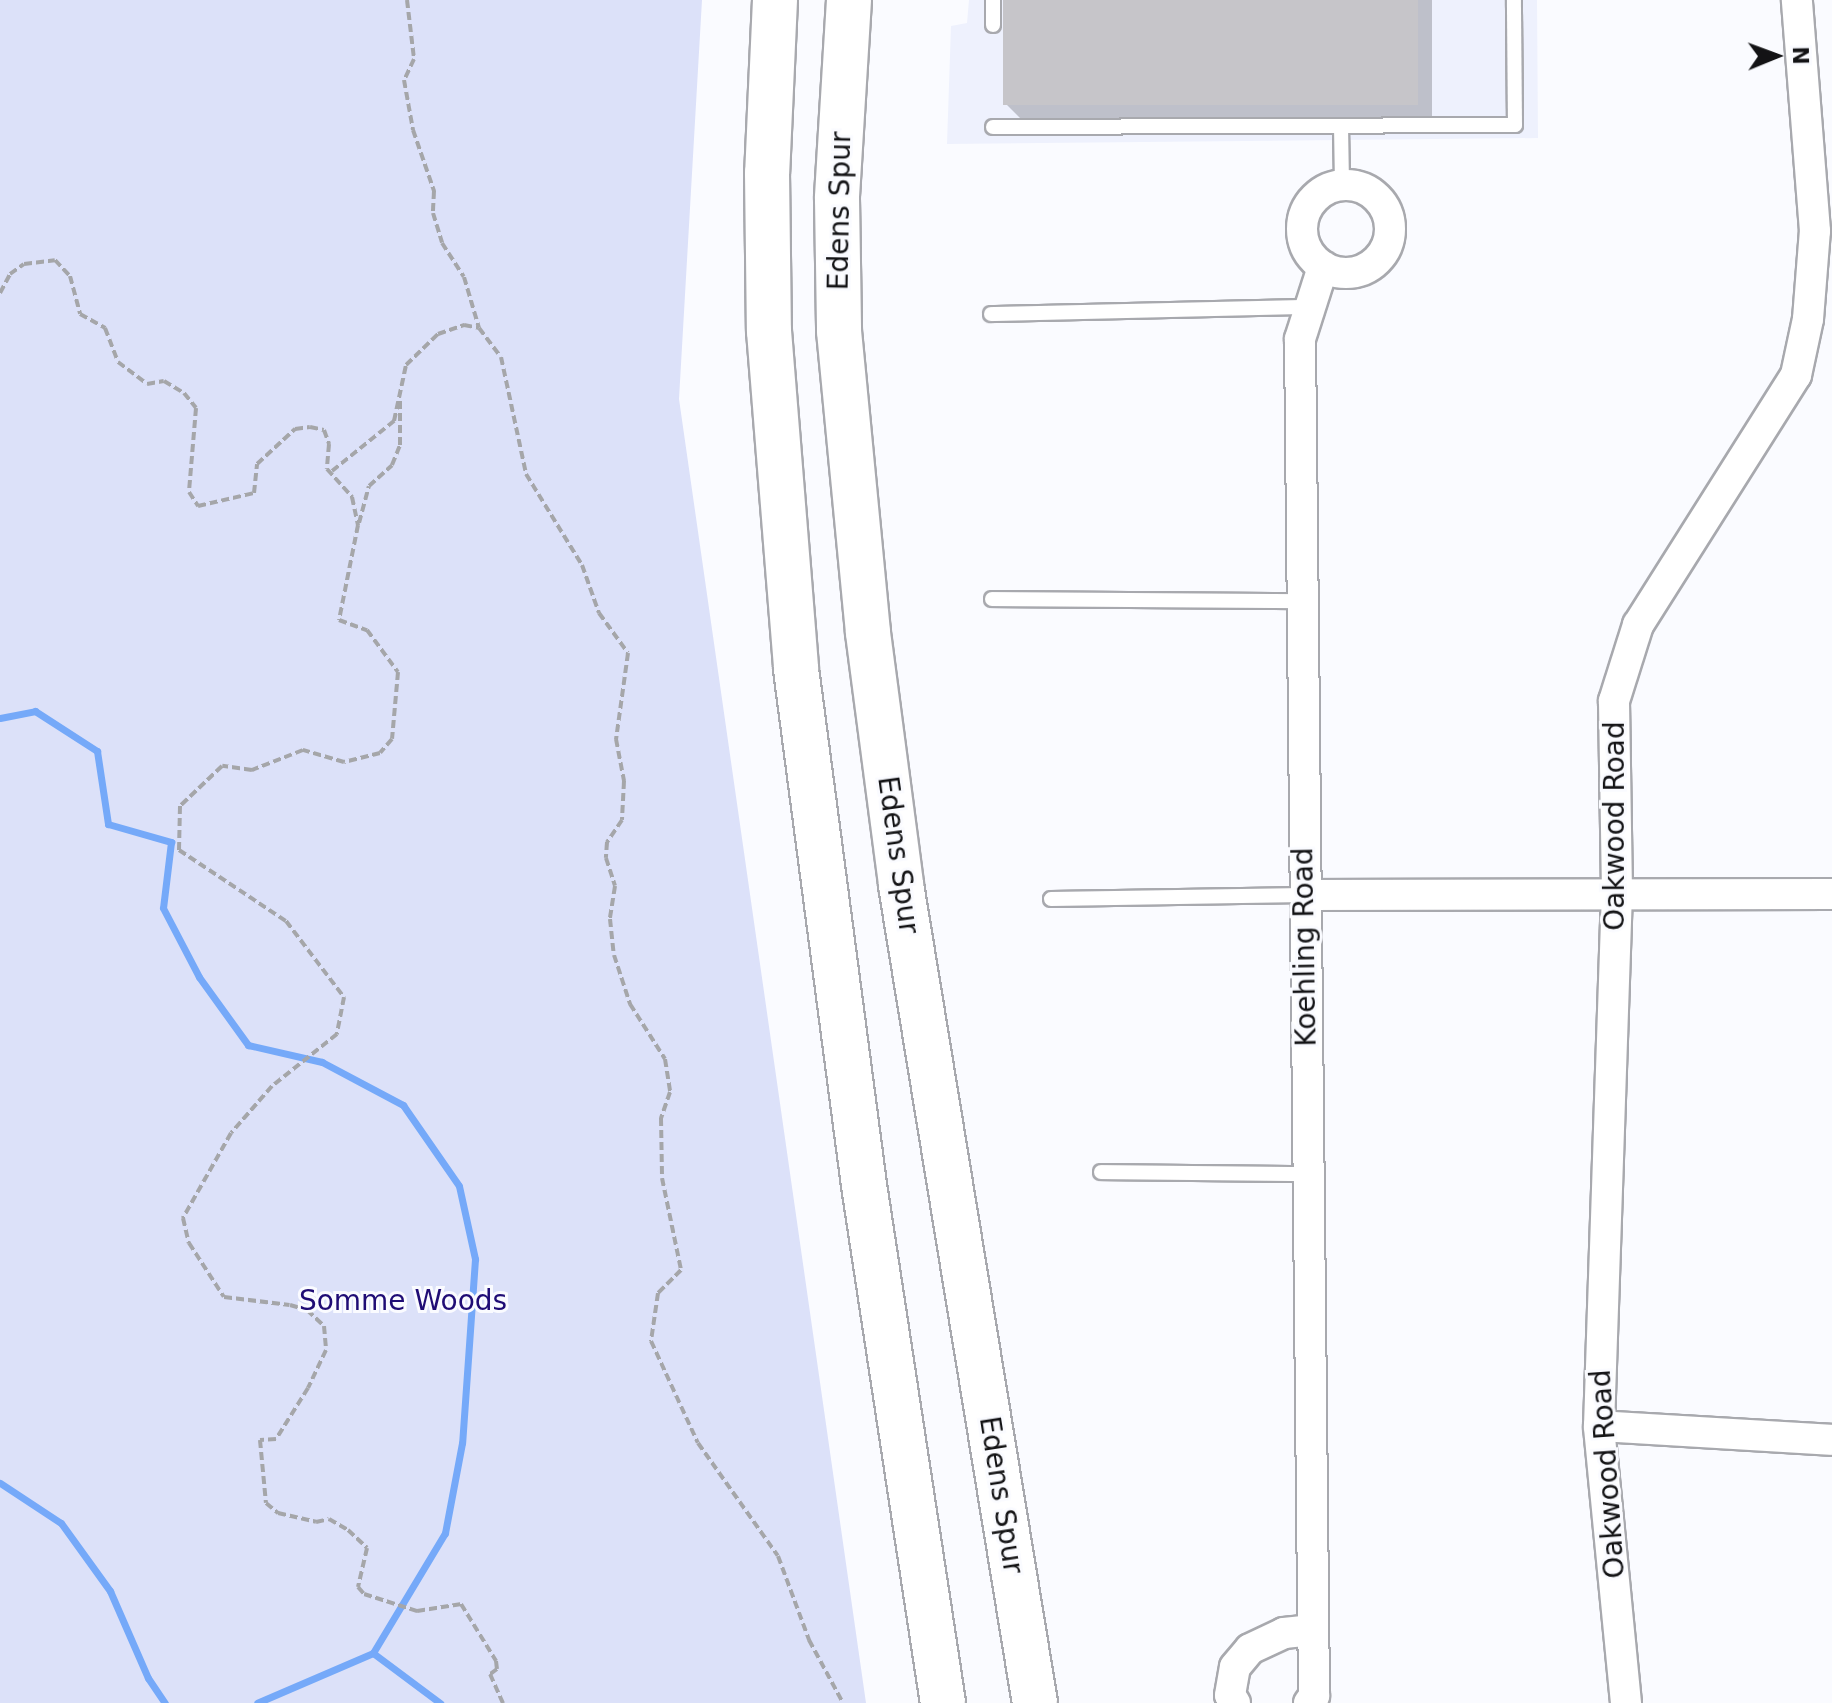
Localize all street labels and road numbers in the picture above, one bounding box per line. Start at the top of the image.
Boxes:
street label: Edens Spur [822,131,858,291]
street label: Oakwood Road [1598,721,1632,931]
street label: Edens Spur [870,774,926,936]
street label: Koehling Road [1286,847,1324,1047]
street label: Oakwood Road [1584,1368,1632,1580]
street label: Edens Spur [972,1414,1030,1576]

